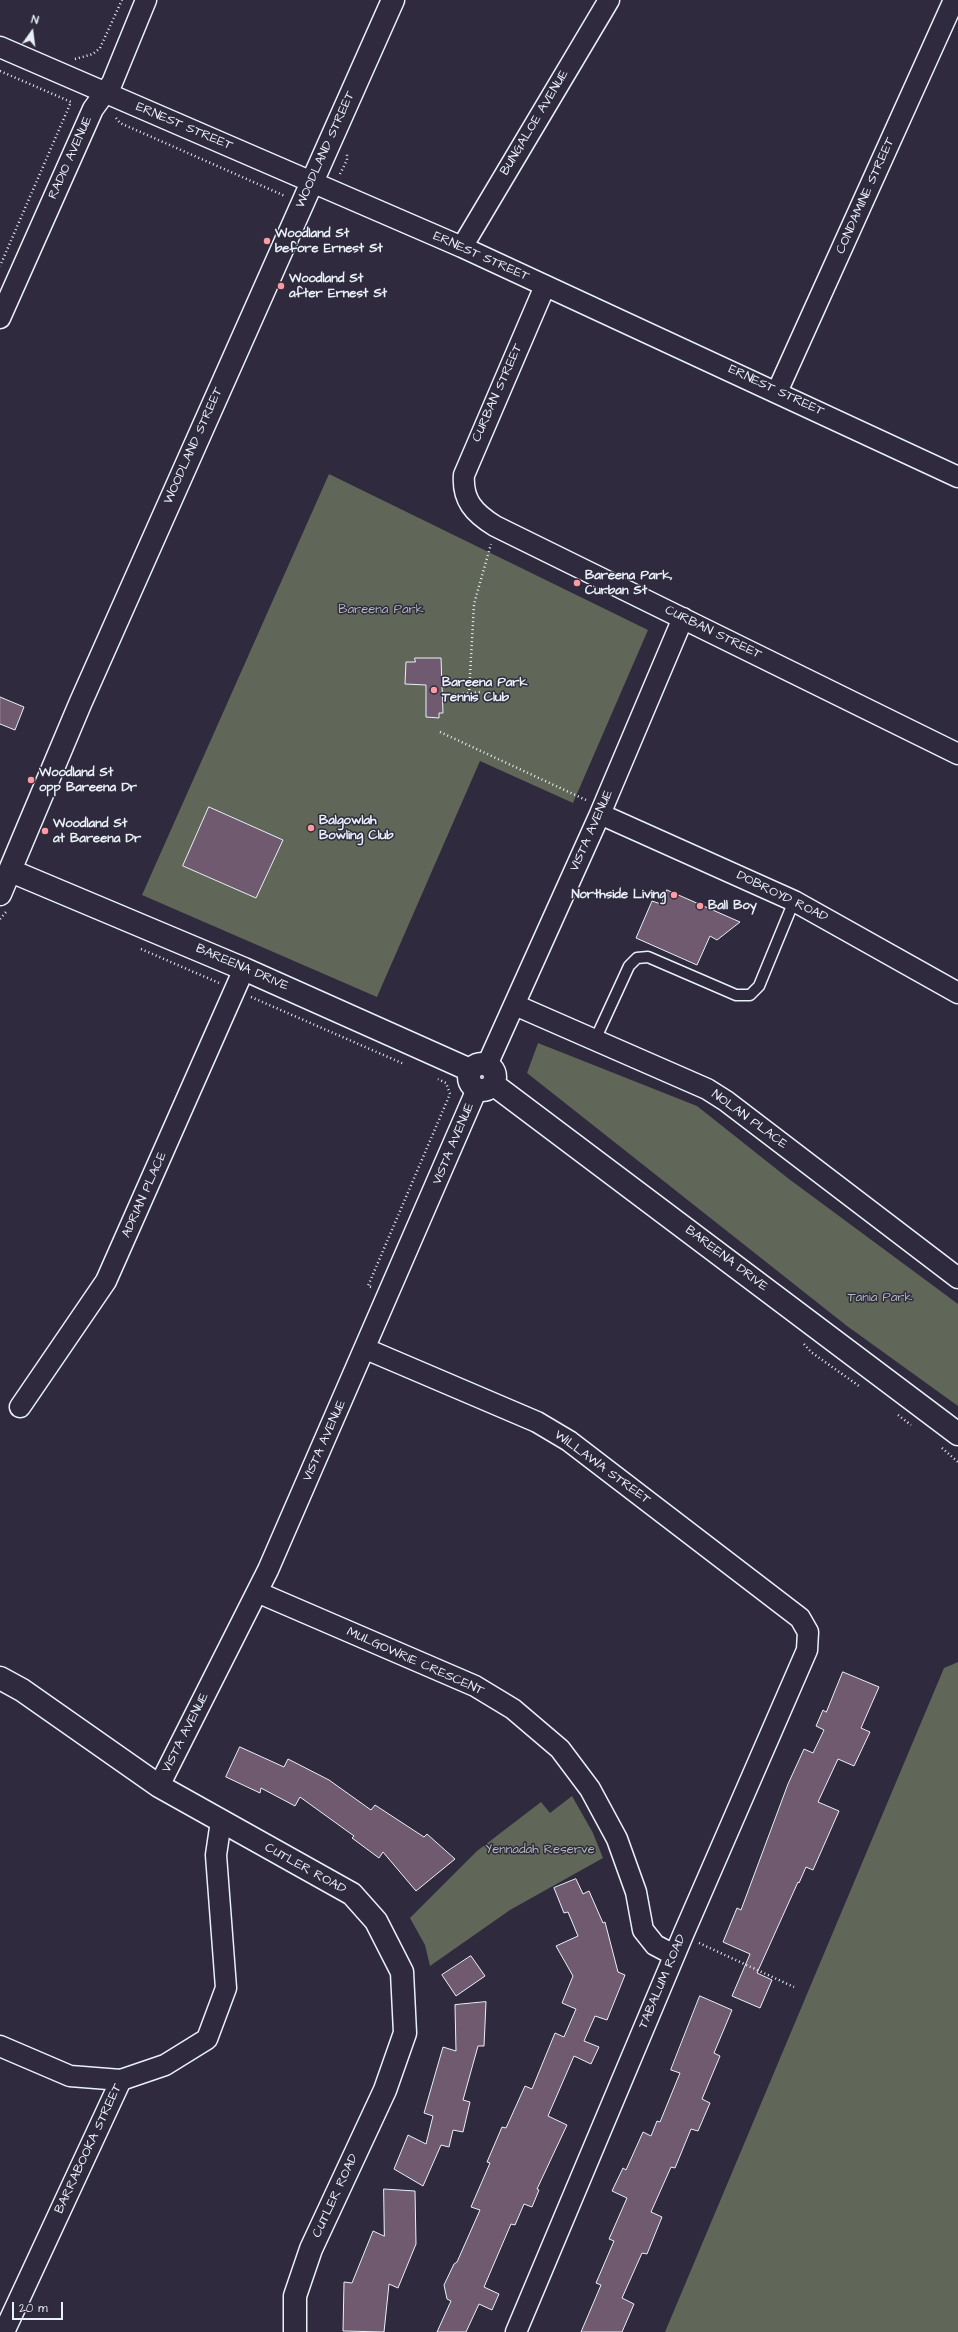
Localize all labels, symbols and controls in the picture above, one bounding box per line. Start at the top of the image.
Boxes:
north arrow [12,12,52,52]
text: N [30,12,40,28]
street label: BUNGALOE AVENUE [497,68,573,178]
street label: WOODLAND STREET [293,89,359,211]
street label: ERNEST STREET [133,100,235,154]
street label: RADIO AVENUE [46,114,96,202]
street label: CONDAMINE STREET [833,135,899,257]
place label: Woodland St before Ernest St [275,226,383,257]
street label: ERNEST STREET [430,229,532,285]
marker: Woodland St before Ernest St [262,236,272,246]
place label: Woodland St after Ernest St [289,271,387,302]
marker: Woodland St after Ernest St [276,281,286,291]
street label: CURBAN STREET [469,341,527,445]
street label: ERNEST STREET [726,362,826,420]
street label: WOODLAND STREET [161,385,227,507]
place label: Bareena Park, Curban St [585,568,673,599]
marker: Bareena Park, Curban St [572,578,582,588]
park label: Bareena Park [338,602,424,618]
street label: CURBAN STREET [662,603,764,663]
place label: Bareena Park Tennis Club [442,675,527,706]
marker: Bareena Park Tennis Club [429,685,439,695]
place label: Woodland St opp Bareena Dr [39,765,137,796]
marker: Woodland St opp Bareena Dr [26,775,36,785]
street label: VISTA AVENUE [567,788,617,874]
place label: Balgowlah Bowling Club [319,813,394,844]
place label: Woodland St at Bareena Dr [53,816,141,847]
marker: Balgowlah Bowling Club [306,823,316,833]
marker: Woodland St at Bareena Dr [40,826,50,836]
street label: DOBROYD ROAD [734,868,830,926]
place label: Northside Living [571,887,666,903]
marker: Northside Living [669,890,679,900]
place label: Ball Boy [708,898,757,914]
marker: Ball Boy [695,901,705,911]
street label: BAREENA DRIVE [193,941,291,995]
street label: NOLAN PLACE [708,1087,790,1153]
street label: VISTA AVENUE [430,1101,478,1187]
street label: ADRIAN PLACE [119,1150,171,1240]
street label: BAREENA DRIVE [682,1223,770,1295]
park label: Tania Park [847,1290,913,1306]
street label: VISTA AVENUE [300,1398,350,1484]
street label: WILLAWA STREET [551,1428,653,1508]
street label: MULGOWRIE CRESCENT [344,1625,486,1699]
street label: VISTA AVENUE [159,1691,213,1775]
street label: CUTLER ROAD [262,1840,348,1898]
park label: Yennadah Reserve [485,1842,595,1858]
street label: TABALUM ROAD [636,1932,690,2032]
street label: BARRABOOKA STREET [52,2081,126,2217]
street label: CUTLER ROAD [310,2152,362,2240]
scale bar [14,2294,65,2320]
text: 20 m [19,2300,48,2317]

